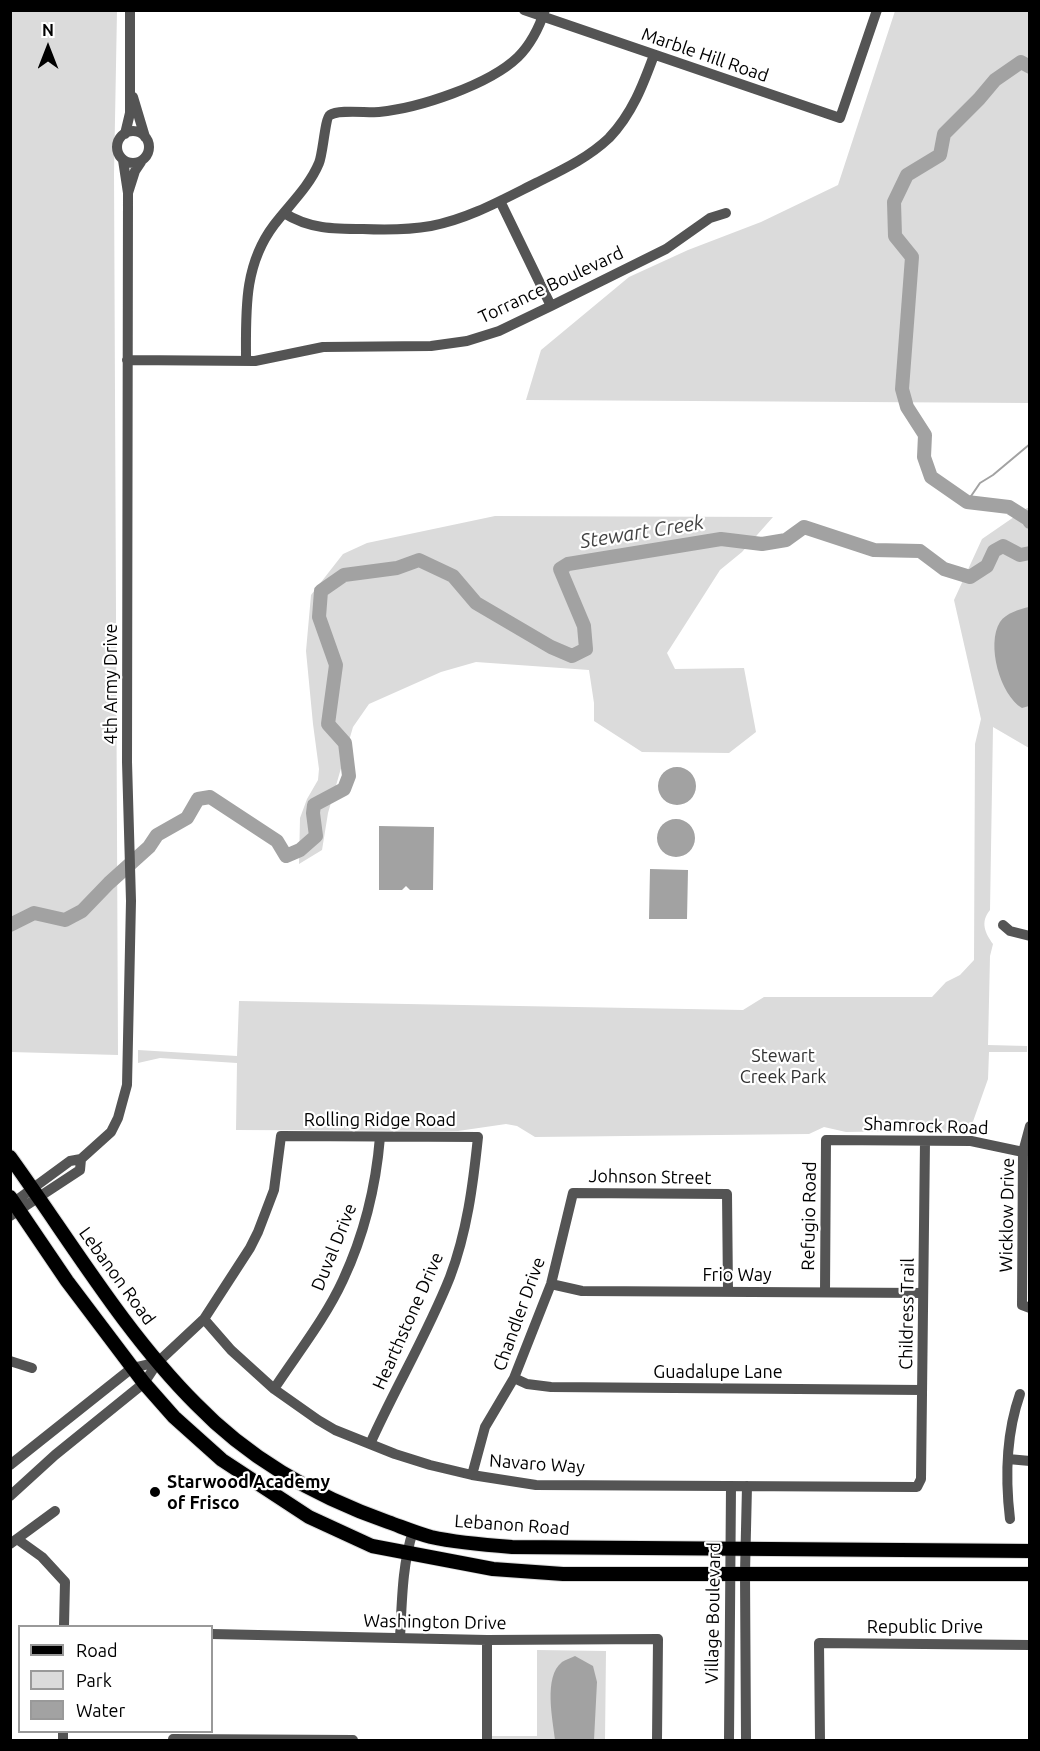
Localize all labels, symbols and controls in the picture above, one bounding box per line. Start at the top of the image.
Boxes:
north arrow [18,18,78,78]
text: N [42,21,54,39]
street label: Marble Hill Road [639,23,771,87]
street label: Torrance Boulevard [475,242,627,328]
water label: Stewart Creek [578,510,706,554]
street label: 4th Army Drive [100,623,122,745]
park label: Stewart Creek Park [740,1045,826,1088]
street label: Rolling Ridge Road [304,1109,456,1131]
street label: Shamrock Road [863,1113,989,1139]
street label: Wicklow Drive [995,1157,1019,1273]
street label: Refugio Road [797,1161,821,1271]
street label: Johnson Street [588,1165,712,1189]
street label: Duval Drive [307,1200,361,1294]
street label: Lebanon Road [74,1223,160,1329]
street label: Hearthstone Drive [368,1249,448,1393]
street label: Chandler Drive [488,1254,550,1374]
street label: Childress Trail [895,1258,919,1370]
street label: Frio Way [702,1264,772,1286]
street label: Guadalupe Lane [653,1361,783,1383]
street label: Navaro Way [488,1450,586,1478]
place label: Starwood Academy of Frisco [167,1471,330,1514]
marker: Starwood Academy of Frisco [148,1485,162,1499]
street label: Lebanon Road [454,1510,570,1540]
street label: Village Boulevard [701,1542,725,1684]
street label: Washington Drive [363,1610,507,1634]
street label: Republic Drive [867,1616,983,1638]
legend [18,1625,213,1733]
text: Road [76,1640,118,1660]
text: Park [76,1670,112,1690]
text: Water [76,1700,125,1720]

